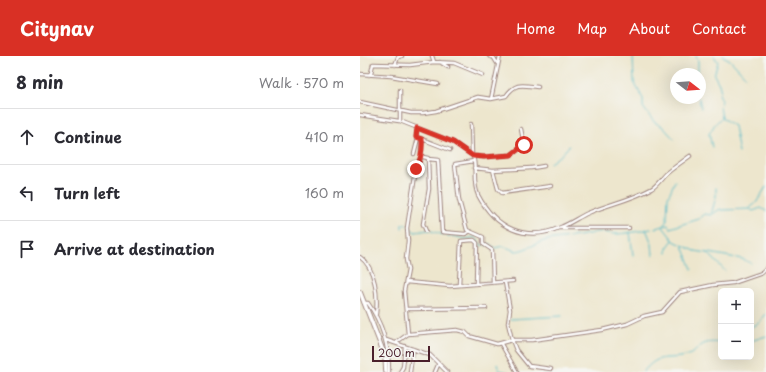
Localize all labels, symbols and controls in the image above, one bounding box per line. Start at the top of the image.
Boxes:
text: Citynav [20,14,94,42]
text: Home [516,18,555,39]
text: Map [577,18,607,39]
text: About [629,18,670,39]
text: Contact [692,18,746,39]
north arrow [670,68,706,104]
text: 8 min [16,69,64,95]
text: Walk · 570 m [259,73,344,92]
text: Continue [54,125,122,148]
icon: ahead [16,126,38,148]
text: 410 m [305,127,344,146]
route start [515,136,533,154]
route end [407,160,425,178]
text: Turn left [54,181,120,204]
icon: left [16,182,38,204]
text: 160 m [305,183,344,202]
text: Arrive at destination [54,237,215,260]
icon: arrive [16,238,38,260]
map controls [718,288,754,360]
button: + [718,288,754,324]
button: − [718,324,754,360]
scale bar [372,344,430,363]
text: 200 m [378,344,415,361]

